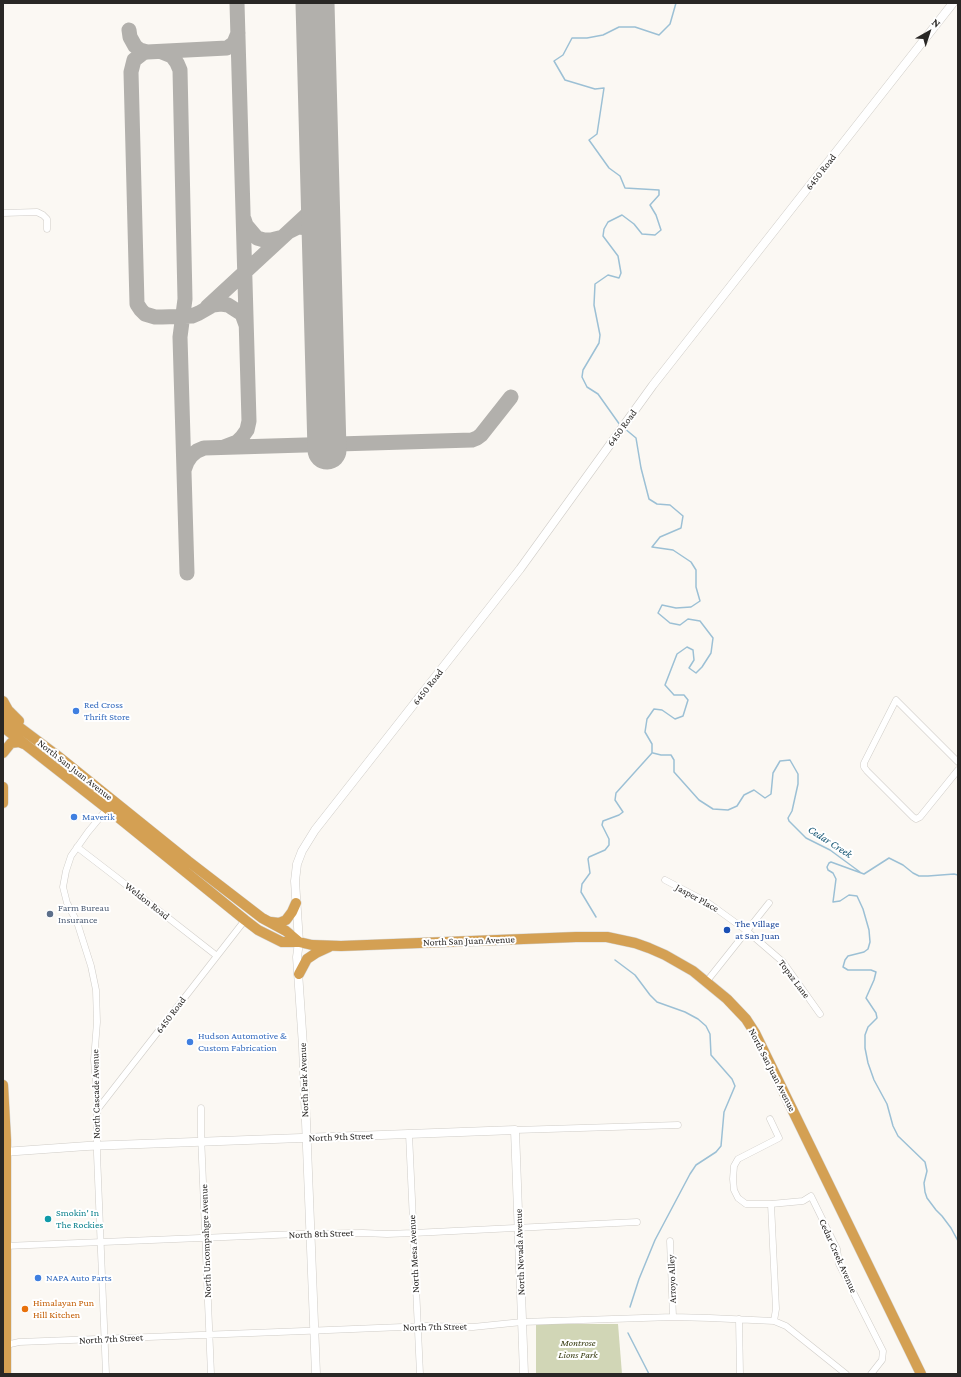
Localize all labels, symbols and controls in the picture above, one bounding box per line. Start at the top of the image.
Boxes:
north arrow [909,12,949,52]
text: N [930,16,943,30]
street label: 6450 Road [803,151,839,193]
street label: 6450 Road [605,407,639,449]
street label: 6450 Road [410,666,446,708]
place label: Red Cross Thrift Store [84,699,130,722]
marker: Red Cross Thrift Store [71,706,81,716]
street label: North San Juan Avenue [35,737,115,803]
place label: Maverik [82,811,115,823]
marker: Maverik [69,812,79,822]
water label: Cedar Creek [805,823,855,861]
street label: Weldon Road [122,880,172,922]
street label: Jasper Place [673,881,721,915]
place label: Farm Bureau Insurance [58,902,109,926]
marker: Farm Bureau Insurance [45,909,55,919]
place label: The Village at San Juan [735,918,780,942]
marker: The Village at San Juan [722,925,732,935]
street label: North San Juan Avenue [423,933,515,949]
street label: Topaz Lane [776,957,812,1001]
street label: 6450 Road [153,994,189,1036]
street label: North San Juan Avenue [746,1026,798,1114]
place label: Hudson Automotive & Custom Fabrication [198,1030,287,1054]
marker: Hudson Automotive & Custom Fabrication [185,1037,195,1047]
street label: North Park Avenue [297,1042,311,1118]
street label: North Cascade Avenue [89,1049,103,1139]
street label: North 9th Street [308,1130,374,1144]
street label: North Uncompahgre Avenue [198,1184,214,1298]
place label: Smokin' In The Rockies [56,1207,103,1230]
street label: North Nevada Avenue [512,1208,528,1296]
marker: Smokin' In The Rockies [43,1214,53,1224]
street label: North Mesa Avenue [406,1215,422,1293]
street label: Cedar Creek Avenue [816,1217,860,1295]
street label: North 8th Street [288,1227,354,1241]
street label: Arroyo Alley [665,1254,679,1304]
place label: NAPA Auto Parts [46,1272,112,1284]
marker: NAPA Auto Parts [33,1273,43,1283]
place label: Himalayan Pun Hill Kitchen [33,1297,94,1320]
marker: Himalayan Pun Hill Kitchen [20,1304,30,1314]
street label: North 7th Street [403,1320,467,1334]
street label: North 7th Street [79,1331,143,1347]
park label: Montrose Lions Park [558,1337,598,1360]

